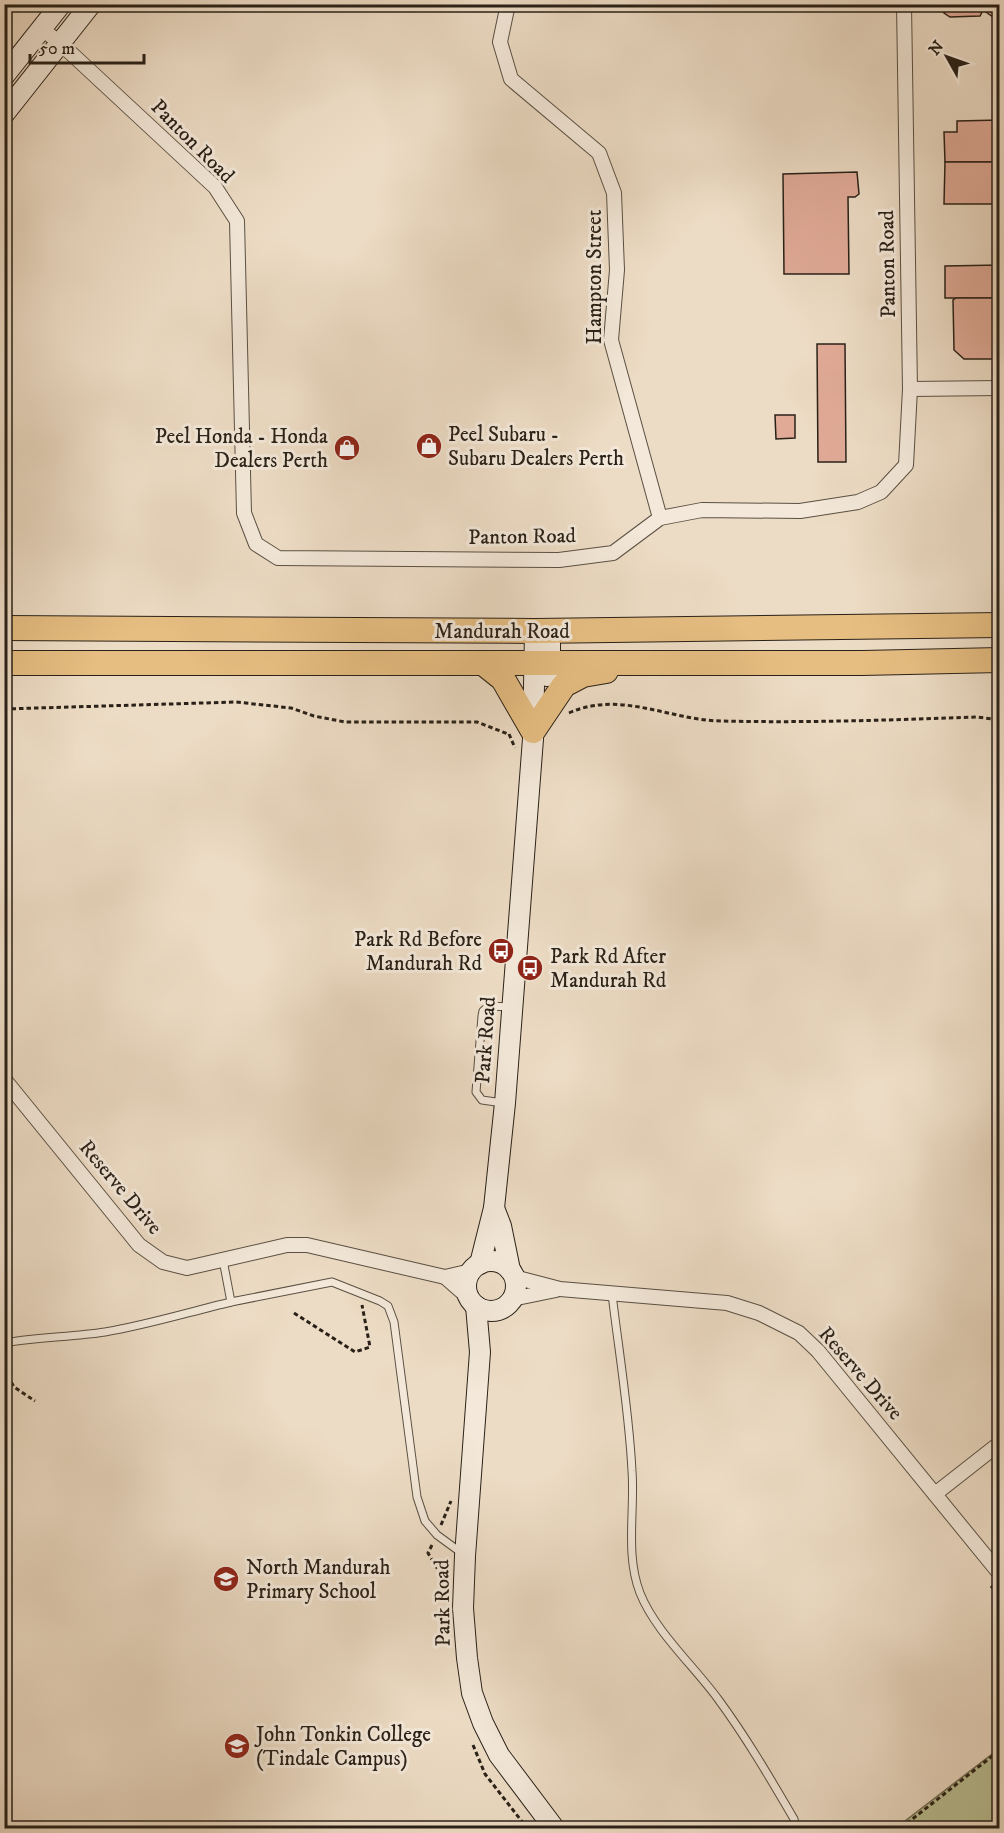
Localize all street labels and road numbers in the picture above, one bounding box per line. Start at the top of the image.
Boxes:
street label: Panton Road [145,94,240,189]
street label: Hampton Street [582,209,608,344]
street label: Panton Road [874,209,902,318]
street label: Panton Road [468,523,577,551]
street label: Mandurah Road [434,619,570,645]
street label: Park Road [470,995,502,1084]
street label: Reserve Drive [73,1135,168,1240]
street label: Reserve Drive [813,1322,908,1426]
street label: Park Road [429,1559,457,1647]

